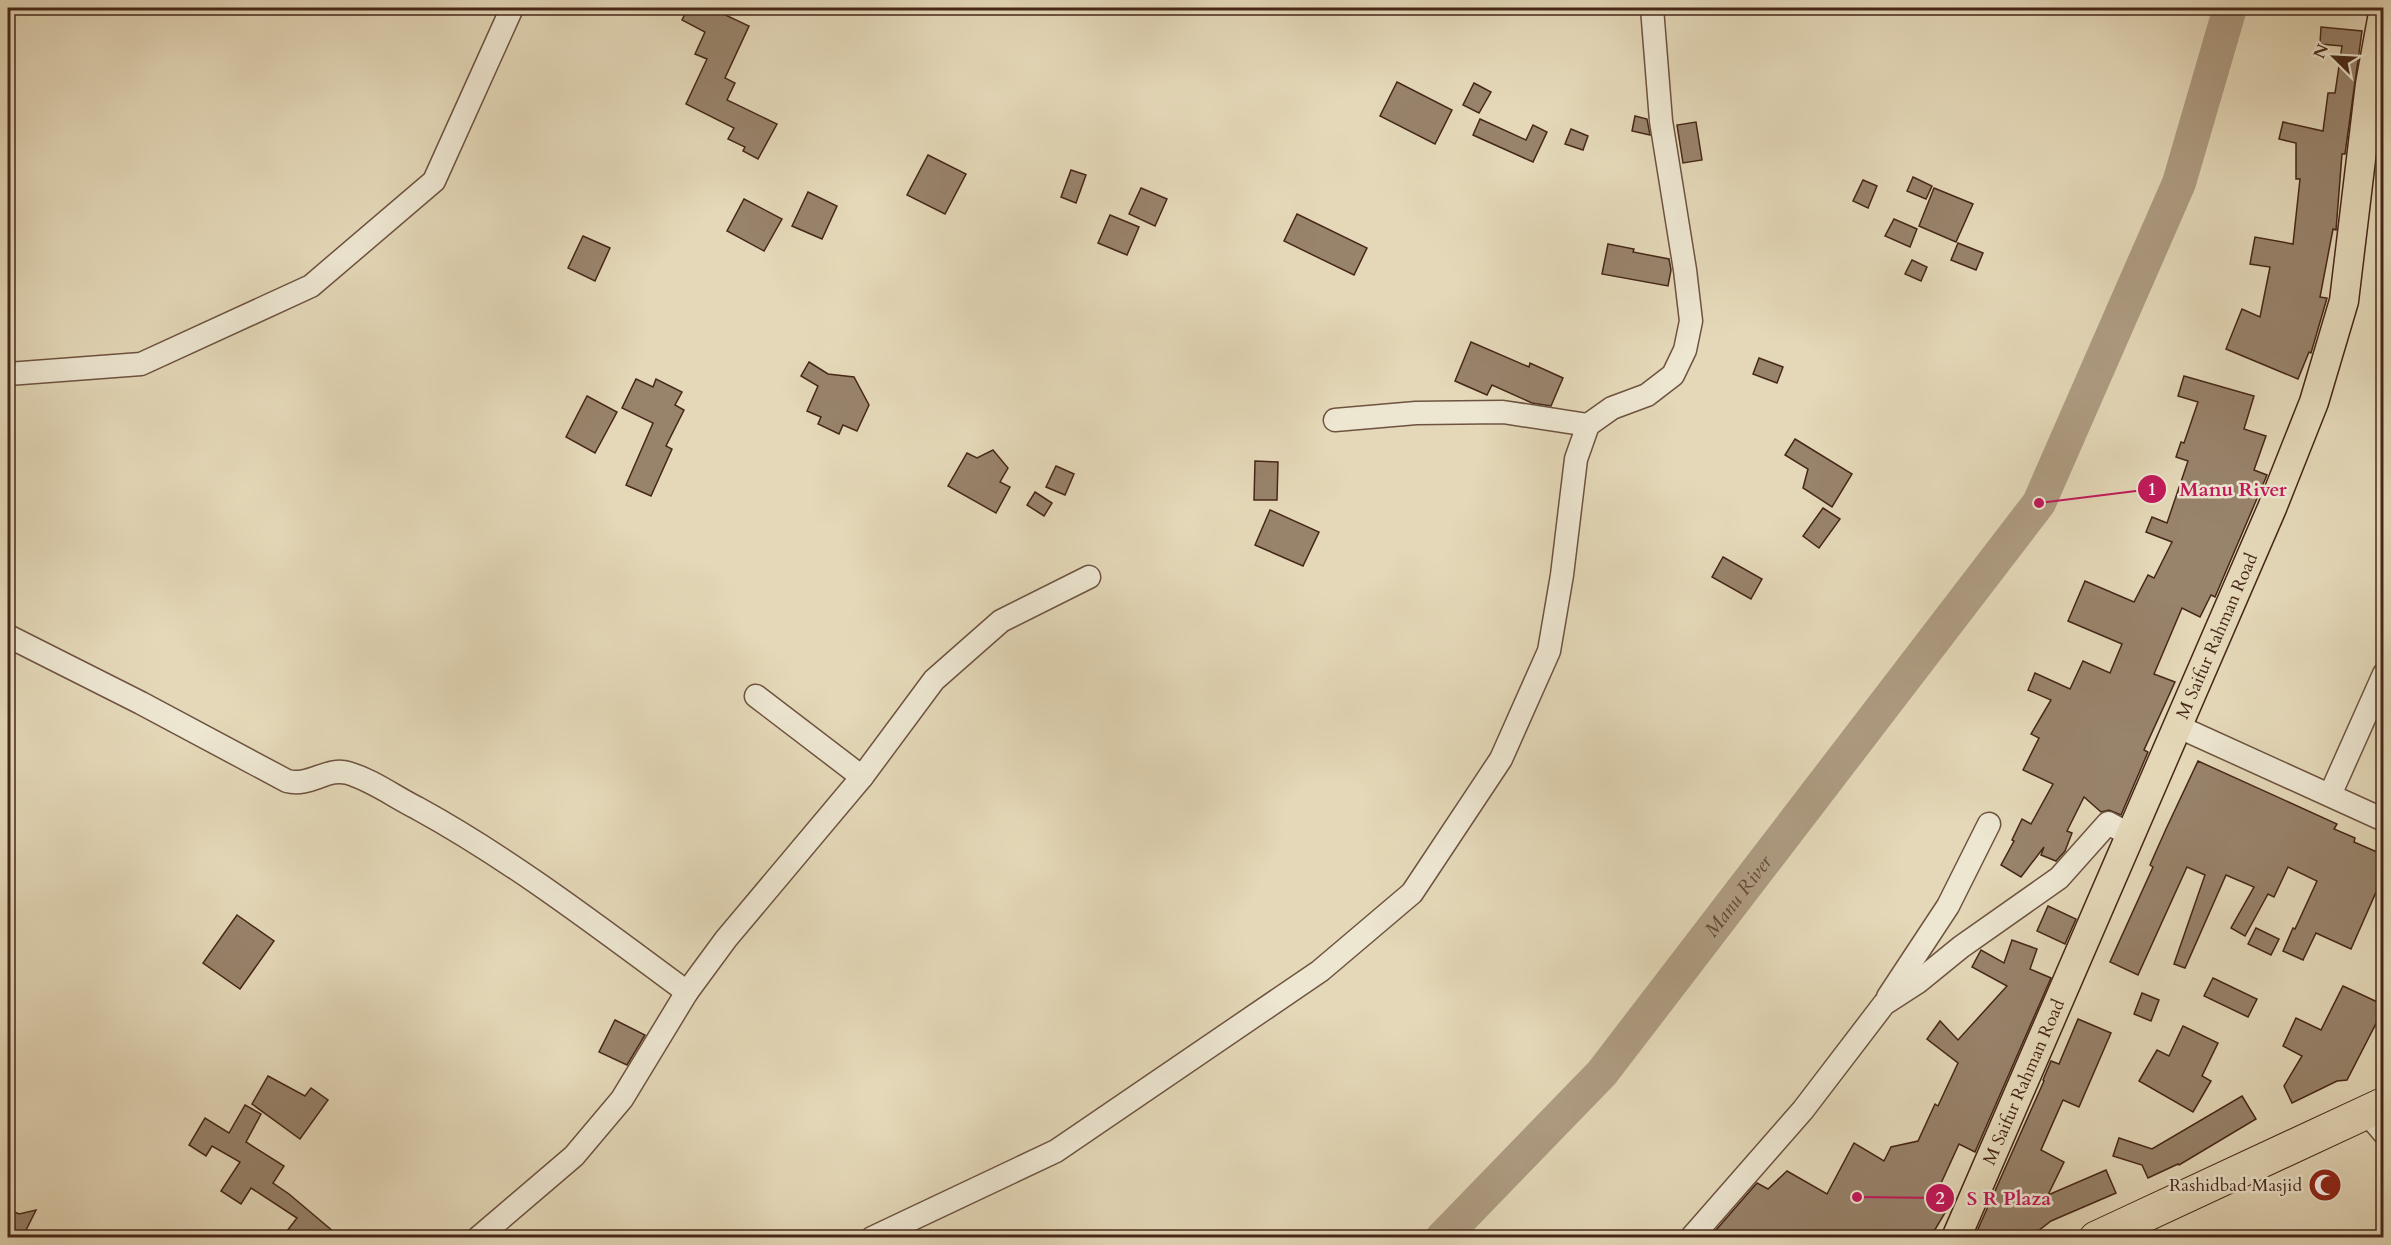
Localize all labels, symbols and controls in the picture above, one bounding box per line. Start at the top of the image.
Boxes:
north arrow [2304,27,2364,87]
text: N [2308,40,2334,62]
callout: Manu River [2137,470,2299,508]
text: Manu River [2179,476,2288,503]
text: 1 [2147,477,2157,502]
street label: M Saifur Rahman Road [2170,549,2264,723]
water label: Manu River [1698,849,1779,943]
street label: M Saifur Rahman Road [1977,995,2071,1169]
mosque icon: Rashidbad Masjid [2307,1167,2343,1203]
place label: Rashidbad Masjid [2169,1173,2302,1198]
callout: S R Plaza [1925,1179,2063,1217]
text: S R Plaza [1967,1185,2051,1212]
text: 2 [1935,1186,1945,1211]

